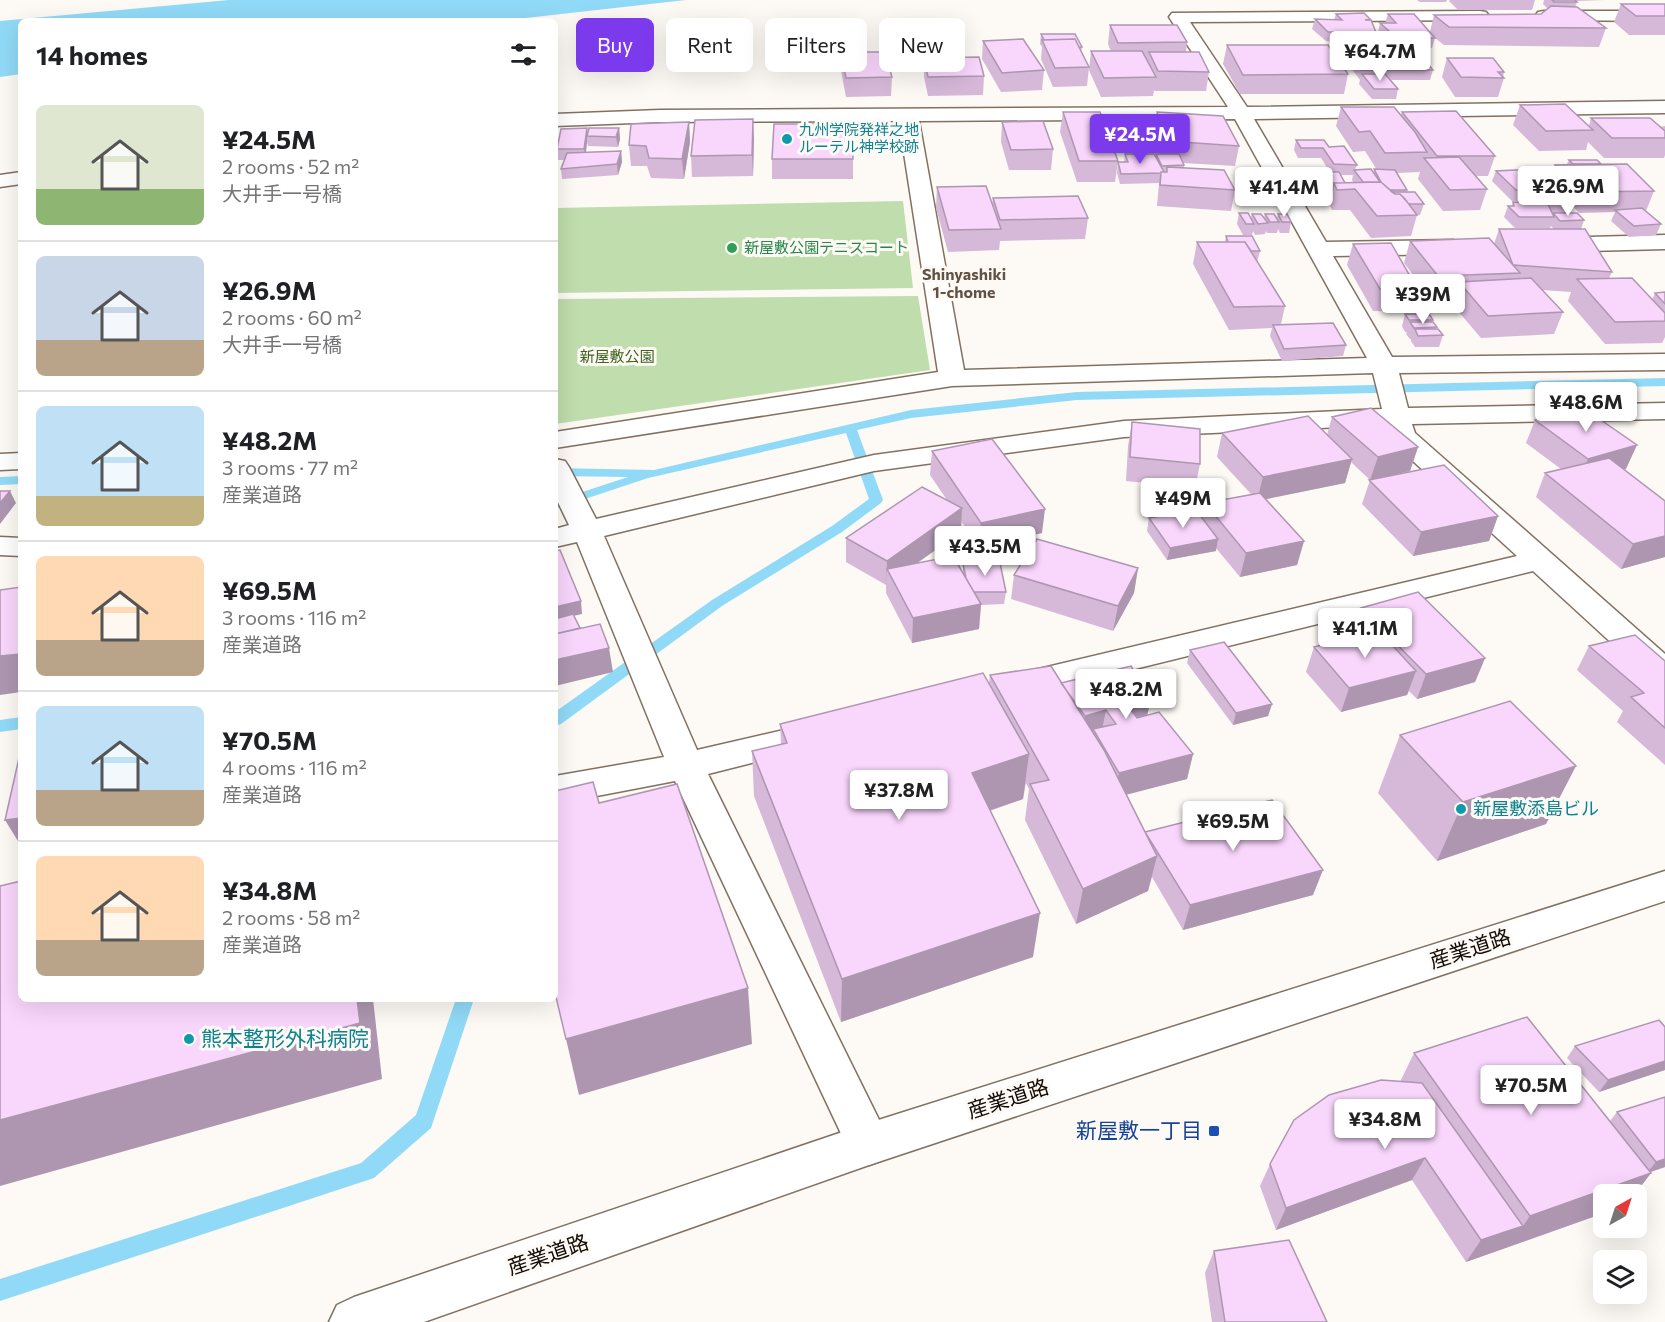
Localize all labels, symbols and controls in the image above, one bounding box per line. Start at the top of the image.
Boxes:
chip: Buy [576,18,654,72]
chip: Rent [666,18,753,72]
chip: Filters [765,18,867,72]
chip: New [879,18,965,72]
pin: ¥64.7M [1331,31,1429,82]
icon: filters [507,38,540,71]
text: ¥64.7M [1344,38,1416,62]
text: 14 homes [36,39,148,70]
pin: ¥24.5M [1091,114,1189,165]
place label: 九州学院発祥之地 ルーテル神学校跡 [799,120,919,155]
text: ¥24.5M [1104,121,1176,145]
text: ¥24.5M [222,123,316,154]
icon: home [84,129,156,201]
marker: 九州学院発祥之地 ルーテル神学校跡 [780,132,794,146]
text: 2 rooms · 52 m² [222,154,359,178]
pin: ¥26.9M [1519,166,1617,217]
pin: ¥41.4M [1235,167,1333,218]
text: ¥26.9M [1532,173,1604,197]
text: ¥41.4M [1249,174,1319,198]
text: 大井手一号橋 [222,181,342,205]
place label: 新屋敷公園テニスコート [744,238,909,256]
marker: 新屋敷公園テニスコート [725,241,739,255]
district label: Shinyashiki 1-chome [922,264,1006,301]
text: ¥26.9M [222,274,317,305]
pin: ¥39M [1387,274,1459,325]
icon: home [84,280,156,352]
text: ¥39M [1395,281,1451,305]
text: 2 rooms · 60 m² [222,305,362,329]
text: 大井手一号橋 [222,332,342,356]
park label: 新屋敷公園 [579,347,655,365]
pin: ¥48.6M [1537,382,1635,433]
text: ¥48.6M [1549,389,1623,413]
text: ¥48.2M [222,424,317,455]
icon: home [84,430,156,502]
text: 3 rooms · 77 m² [222,455,358,479]
pin: ¥49M [1147,478,1219,529]
text: 産業道路 [222,482,302,506]
text: ¥49M [1155,485,1211,509]
pin: ¥43.5M [936,526,1034,577]
text: ¥43.5M [949,533,1021,557]
text: ¥69.5M [222,574,317,605]
icon: home [84,580,156,652]
text: 3 rooms · 116 m² [222,605,366,629]
pin: ¥41.1M [1316,608,1414,659]
text: ¥41.1M [1332,615,1398,639]
text: 産業道路 [222,632,302,656]
pin: ¥48.2M [1077,669,1175,720]
text: ¥48.2M [1089,676,1163,700]
text: ¥70.5M [222,724,317,755]
icon: home [84,730,156,802]
text: 4 rooms · 116 m² [222,755,367,779]
pin: ¥37.8M [850,770,948,821]
text: ¥37.8M [864,777,934,801]
text: 産業道路 [222,782,302,806]
place label: 新屋敷添島ビル [1473,797,1599,819]
pin: ¥69.5M [1184,801,1282,852]
marker: 新屋敷添島ビル [1454,802,1468,816]
text: ¥69.5M [1196,808,1270,832]
text: ¥34.8M [222,874,317,905]
icon: home [84,880,156,952]
text: 2 rooms · 58 m² [222,905,360,929]
street label: 産業道路 [1426,923,1513,972]
text: 産業道路 [222,932,302,956]
place label: 熊本整形外科病院 [201,1025,369,1050]
marker: 熊本整形外科病院 [182,1032,196,1046]
pin: ¥70.5M [1482,1065,1580,1116]
text: ¥70.5M [1494,1072,1568,1096]
street label: 産業道路 [964,1073,1051,1122]
pin: ¥34.8M [1336,1099,1434,1150]
text: ¥34.8M [1348,1106,1422,1130]
place label: 新屋敷一丁目 [1076,1117,1202,1142]
marker: 新屋敷一丁目 [1207,1124,1221,1138]
north arrow [1593,1184,1647,1238]
map controls [1593,1184,1647,1304]
street label: 産業道路 [504,1228,591,1279]
button: layers [1593,1250,1647,1304]

